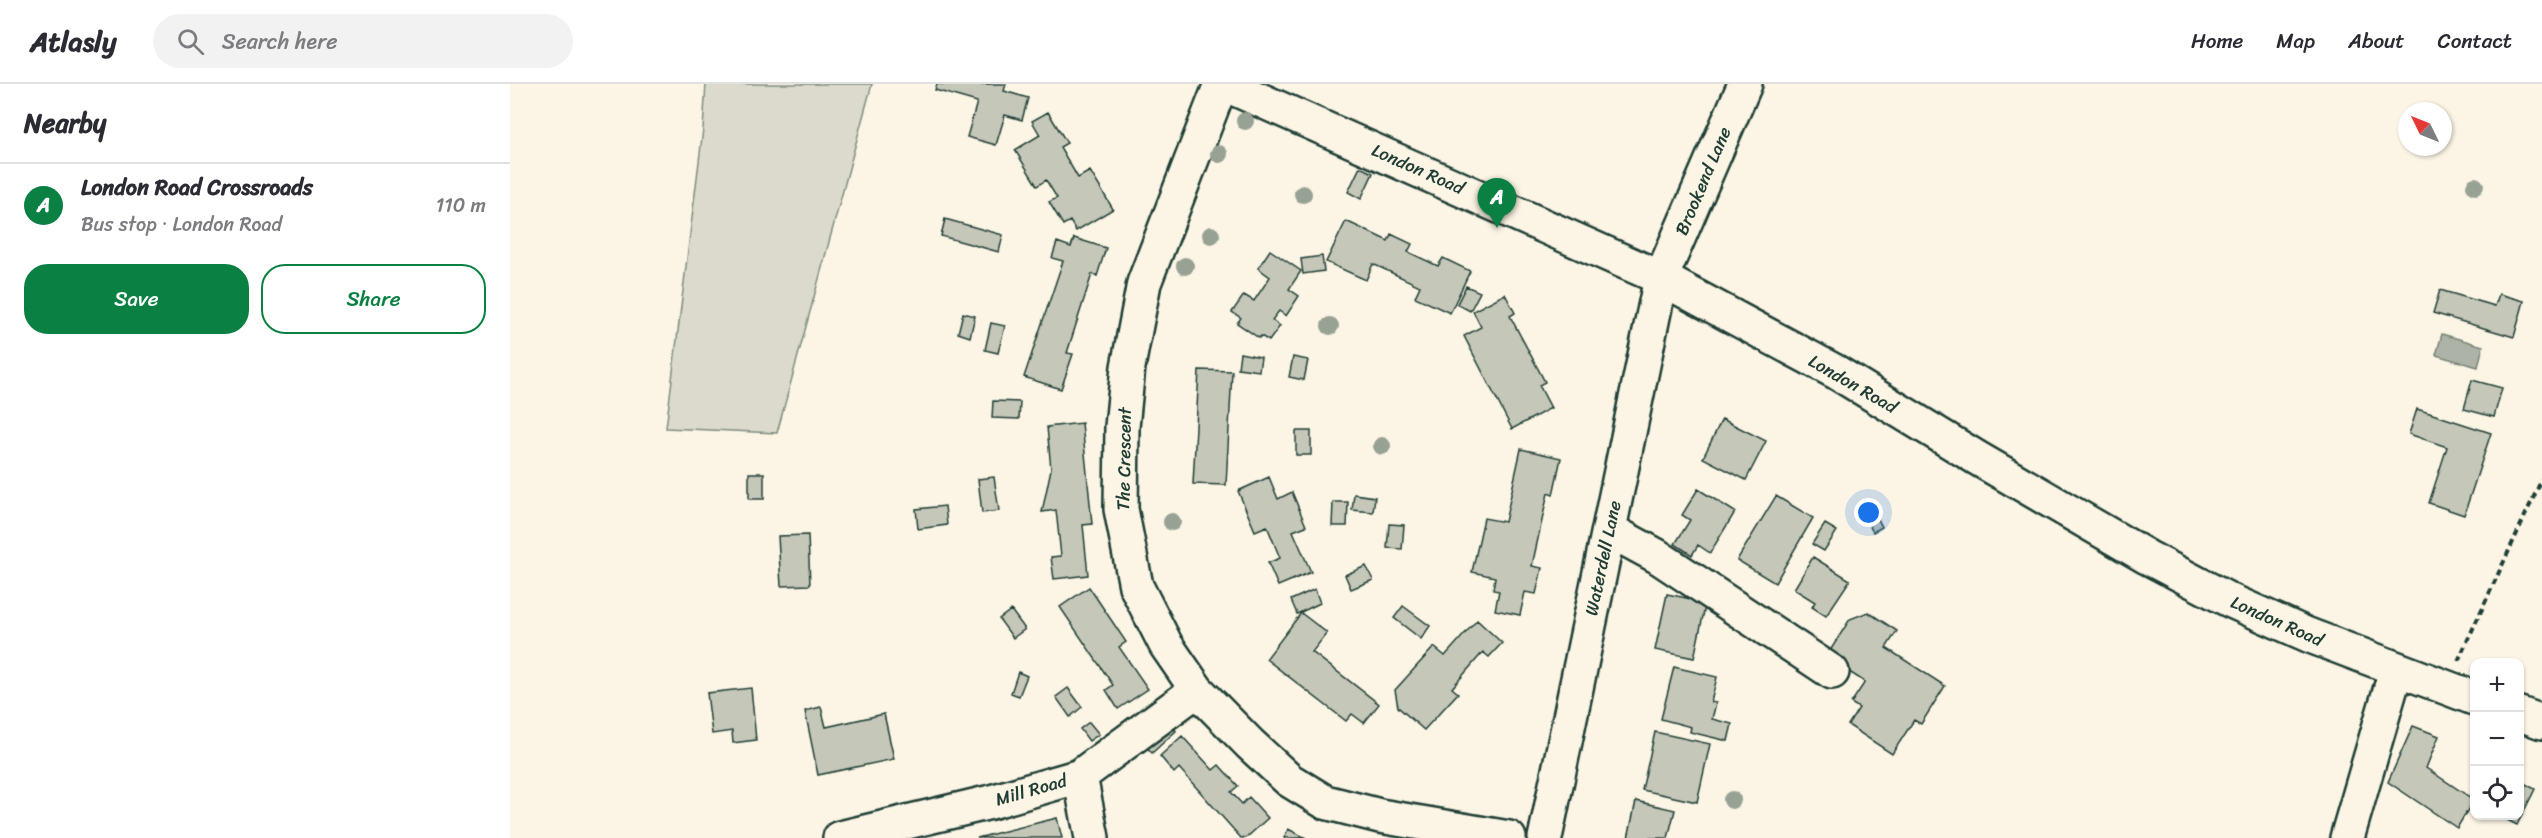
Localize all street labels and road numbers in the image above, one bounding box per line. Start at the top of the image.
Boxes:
street label: Brookend Lane [1666,122,1740,240]
street label: London Road [1366,134,1471,204]
street label: London Road [1802,345,1905,423]
street label: The Crescent [1107,406,1141,511]
street label: Waterdell Lane [1575,497,1631,619]
street label: London Road [2225,586,2330,656]
street label: Mill Road [991,764,1072,815]

